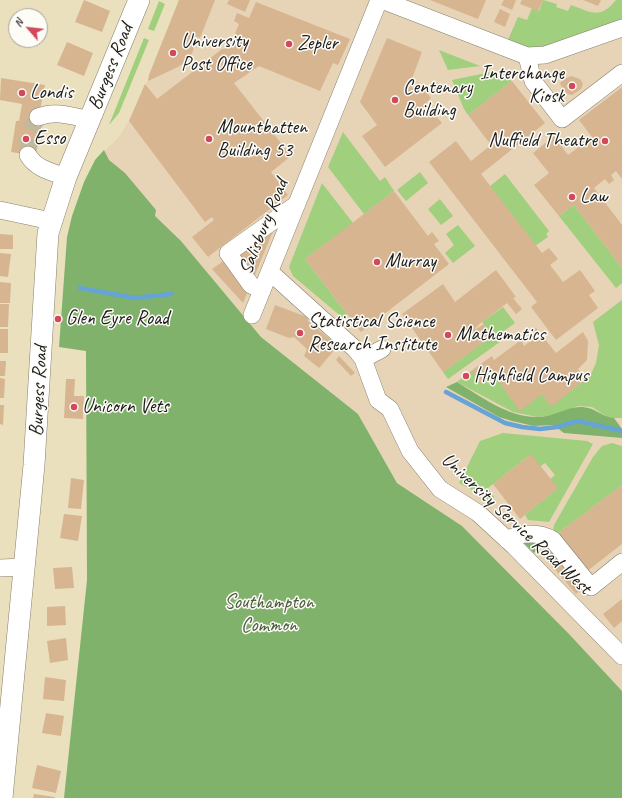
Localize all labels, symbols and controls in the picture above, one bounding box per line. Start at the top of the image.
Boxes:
north arrow [8,8,48,48]
text: N [11,17,26,29]
street label: Burgess Road [83,21,139,113]
place label: University Post Office [181,30,252,77]
place label: Zepler [297,32,338,56]
marker: Zepler [284,39,294,49]
marker: University Post Office [168,48,178,58]
place label: Interchange Kiosk [480,62,564,109]
place label: Centenary Building [403,76,472,123]
place label: Londis [30,81,73,105]
marker: Interchange Kiosk [567,81,577,91]
marker: Londis [17,88,27,98]
marker: Centenary Building [390,95,400,105]
place label: Mountbatten Building 53 [217,116,307,163]
place label: Esso [34,127,65,151]
place label: Nuffield Theatre [488,129,597,153]
marker: Esso [21,134,31,144]
marker: Mountbatten Building 53 [204,134,214,144]
marker: Nuffield Theatre [600,136,610,146]
street label: Salisbury Road [234,176,294,278]
place label: Law [580,185,607,209]
marker: Law [567,192,577,202]
place label: Murray [385,250,436,274]
marker: Murray [372,257,382,267]
place label: Glen Eyre Road [66,307,169,331]
place label: Statistical Science Research Institute [308,310,436,357]
marker: Glen Eyre Road [53,314,63,324]
place label: Mathematics [456,323,545,347]
marker: Statistical Science Research Institute [295,328,305,338]
marker: Mathematics [443,330,453,340]
street label: Burgess Road [25,345,53,437]
place label: Highfield Campus [474,364,588,388]
marker: Highfield Campus [461,371,471,381]
place label: Unicorn Vets [82,395,169,419]
marker: Unicorn Vets [69,402,79,412]
street label: University Service Road West [436,448,596,600]
park label: Southampton Common [224,591,314,638]

